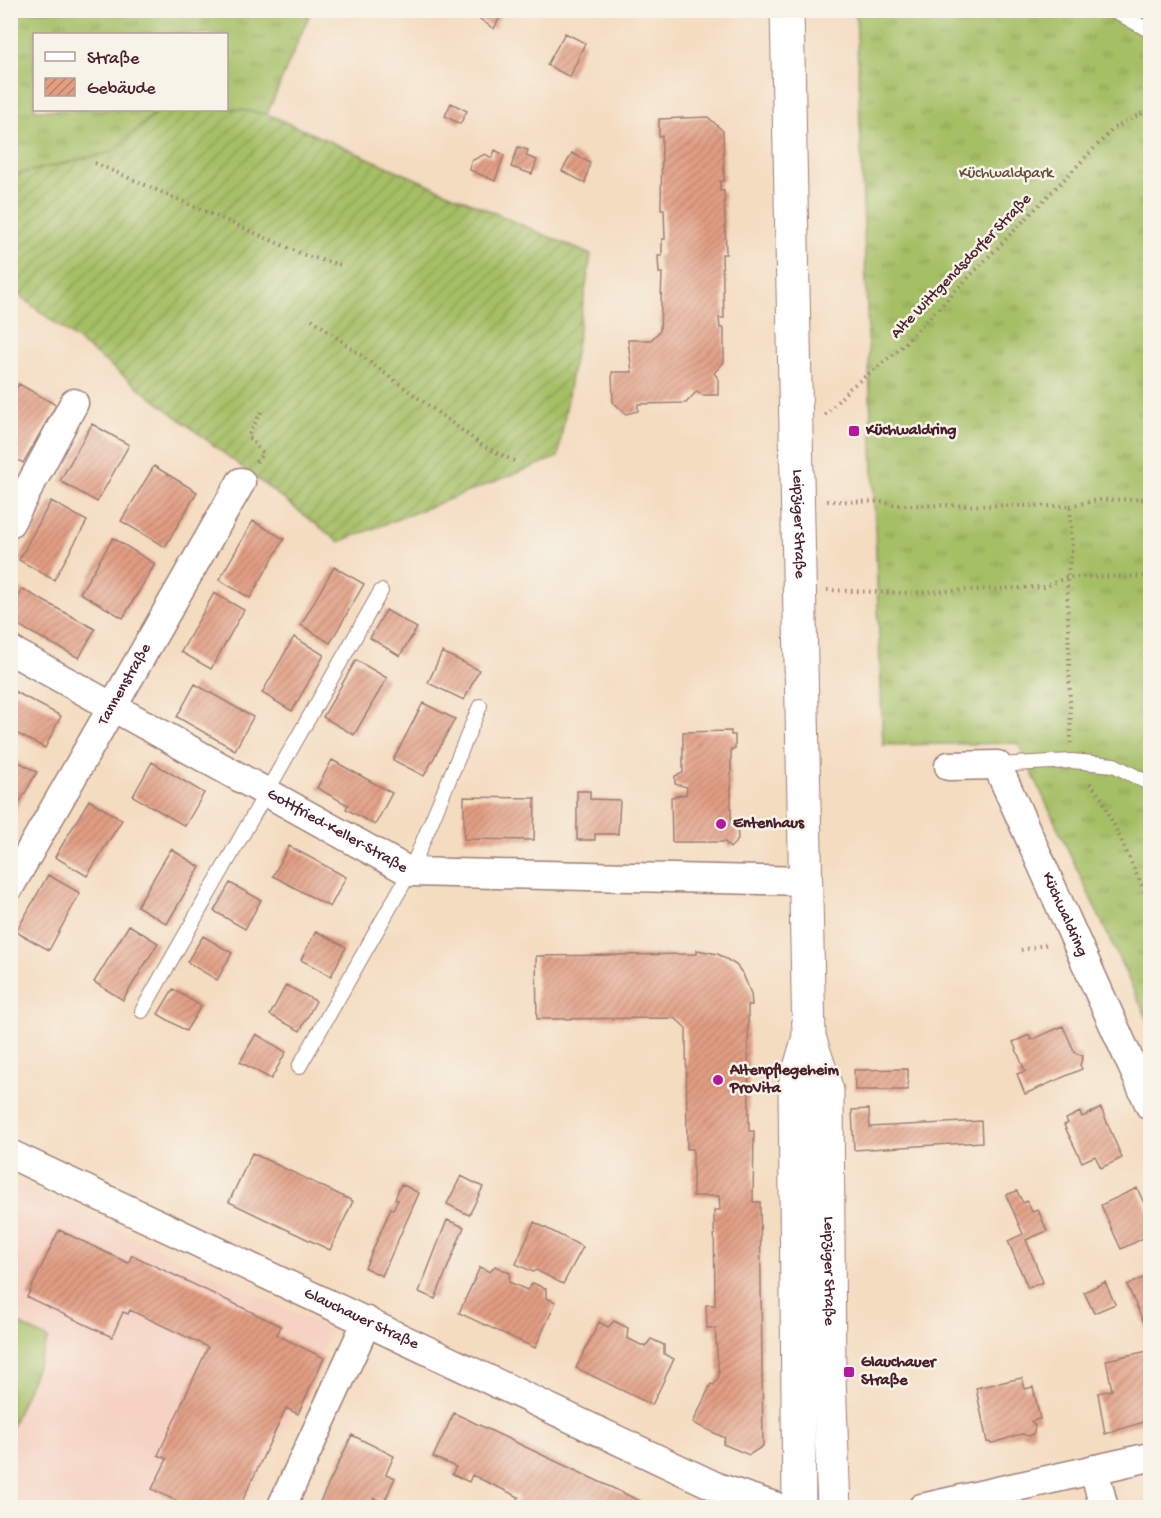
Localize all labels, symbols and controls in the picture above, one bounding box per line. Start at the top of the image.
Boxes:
legend [33,33,228,111]
text: Straße [87,49,140,70]
text: Gebäude [87,79,156,100]
park label: Küchwaldpark [959,165,1055,184]
street label: Alte Wittgendsdorfer Straße [888,190,1037,343]
place label: Küchwaldring [865,422,956,441]
marker: Küchwaldring [847,424,861,438]
street label: Leipziger Straße [787,469,809,579]
street label: Tannenstraße [94,640,156,730]
street label: Gottfried-Keller-Straße [263,785,411,878]
place label: Entenhaus [733,815,805,834]
marker: Entenhaus [714,817,728,831]
street label: Küchwaldring [1037,869,1091,960]
place label: Altenpflegeheim ProVita [729,1062,840,1099]
marker: Altenpflegeheim ProVita [711,1073,725,1087]
street label: Leipziger Straße [818,1216,838,1326]
street label: Glauchauer Straße [301,1284,422,1355]
place label: Glauchauer Straße [861,1354,938,1391]
marker: Glauchauer Straße [842,1365,856,1379]

